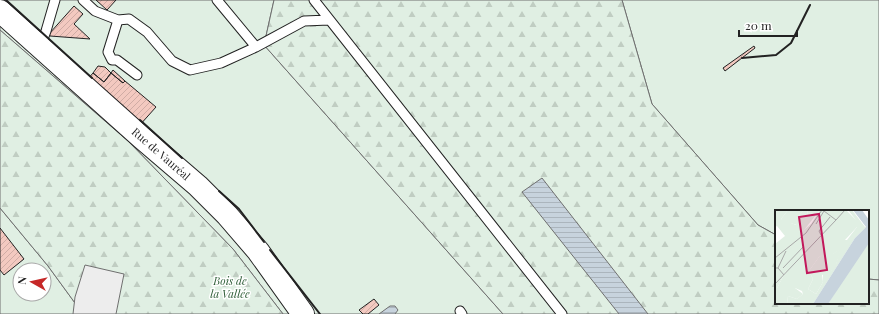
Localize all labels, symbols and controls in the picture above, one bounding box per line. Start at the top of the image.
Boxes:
scale bar [739,12,797,38]
text: 20 m [745,17,772,33]
street label: Rue de Vauréal [129,124,194,183]
inset map [775,210,869,304]
north arrow [12,262,52,302]
park label: Bois de la Vallée [210,273,250,301]
text: N [14,276,30,286]

